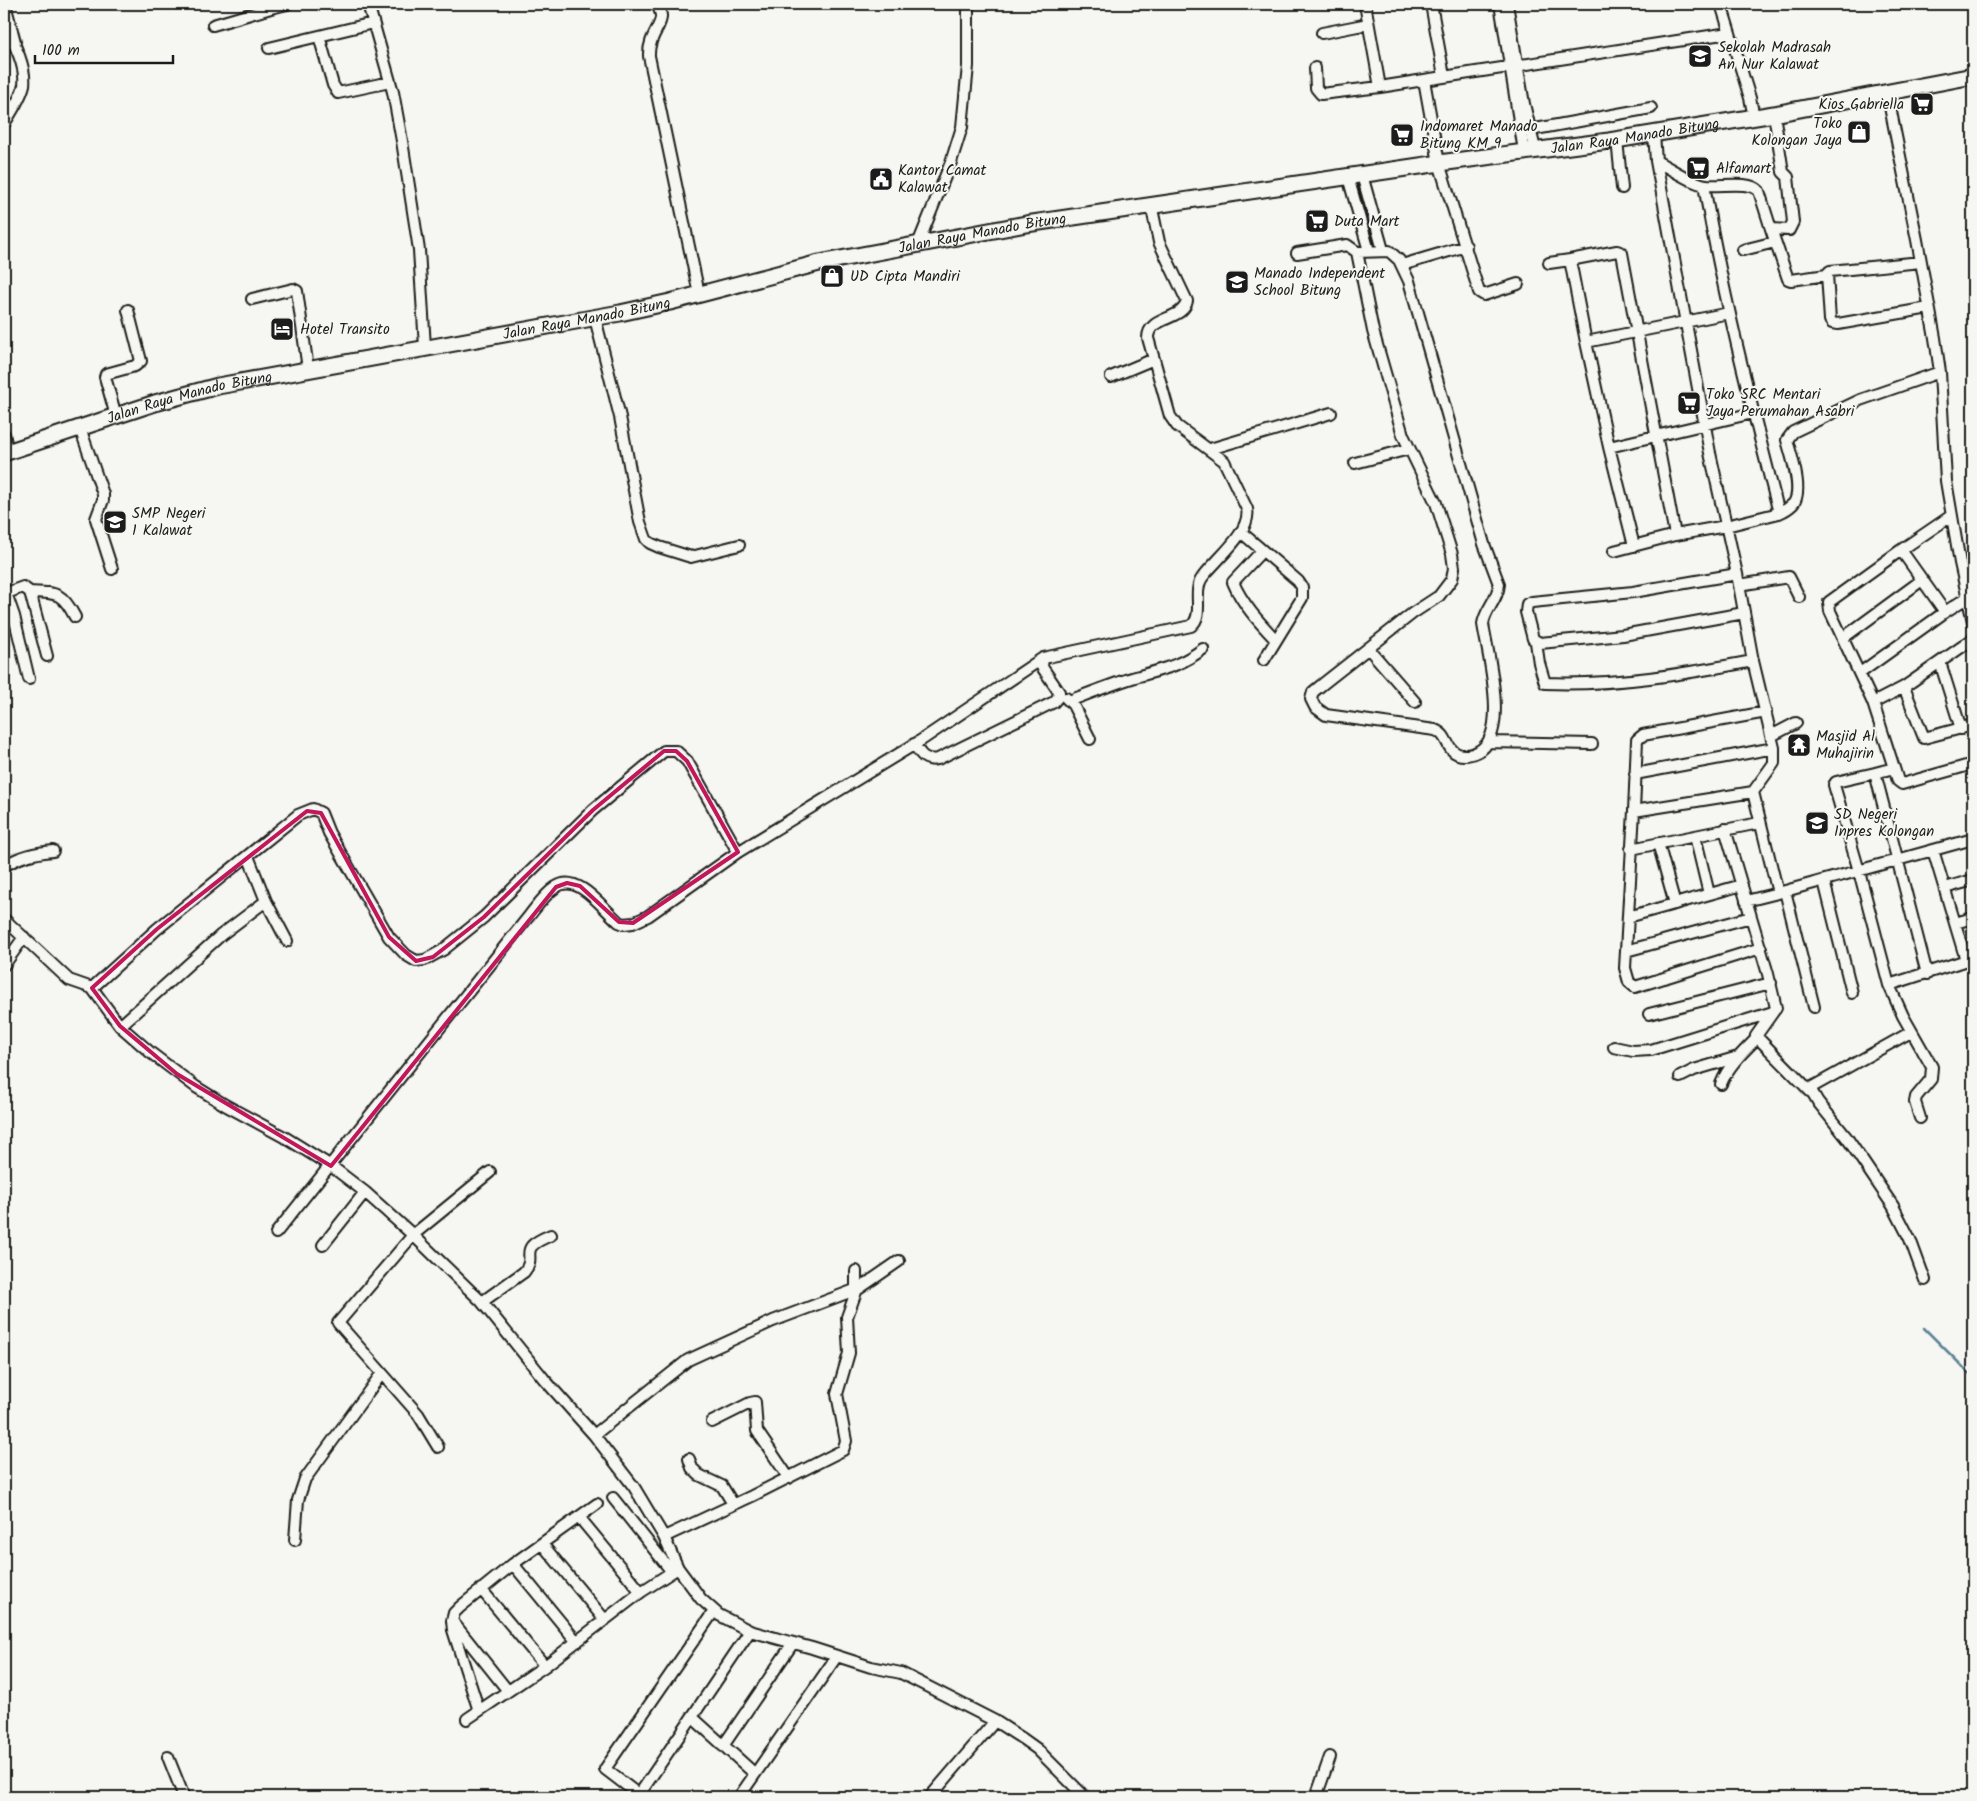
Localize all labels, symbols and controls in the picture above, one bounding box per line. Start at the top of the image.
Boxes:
scale bar [35,32,172,64]
place label: Sekolah Madrasah An Nur Kalawat [1718,36,1831,77]
text: 100 m [42,39,80,63]
school or university icon: Sekolah Madrasah An Nur Kalawat [1687,43,1713,69]
supermarket icon: Kios Gabriella [1909,91,1935,117]
place label: Kios Gabriella [1819,93,1904,117]
street label: Jalan Raya Manado Bitung [1549,112,1721,161]
place label: Toko Kolongan Jaya [1752,112,1842,153]
place label: Indomaret Manado Bitung KM 9 [1420,115,1538,156]
shop icon: Toko Kolongan Jaya [1846,119,1872,145]
supermarket icon: Indomaret Manado Bitung KM 9 [1389,122,1415,148]
supermarket icon: Alfamart [1685,155,1711,181]
place label: Alfamart [1716,157,1771,181]
place label: Kantor Camat Kalawat [898,159,986,200]
public building icon: Kantor Camat Kalawat [868,166,894,192]
street label: Jalan Raya Manado Bitung [896,207,1068,261]
supermarket icon: Duta Mart [1304,208,1330,234]
place label: Duta Mart [1334,210,1400,234]
place label: Manado Independent School Bitung [1254,262,1385,303]
shop icon: UD Cipta Mandiri [819,263,845,289]
place label: UD Cipta Mandiri [850,265,961,289]
school or university icon: Manado Independent School Bitung [1224,269,1250,295]
street label: Jalan Raya Manado Bitung [501,291,673,347]
hotel icon: Hotel Transito [269,316,295,342]
place label: Hotel Transito [300,318,390,342]
street label: Jalan Raya Manado Bitung [104,365,274,431]
place label: Toko SRC Mentari Jaya Perumahan Asabri [1706,383,1856,424]
supermarket icon: Toko SRC Mentari Jaya Perumahan Asabri [1676,390,1702,416]
place label: SMP Negeri 1 Kalawat [132,502,207,543]
school or university icon: SMP Negeri 1 Kalawat [102,509,128,535]
place label: Masjid Al Muhajirin [1816,725,1875,766]
temple icon: Masjid Al Muhajirin [1786,732,1812,758]
place label: SD Negeri Inpres Kolongan [1834,803,1934,844]
school or university icon: SD Negeri Inpres Kolongan [1804,810,1830,836]

